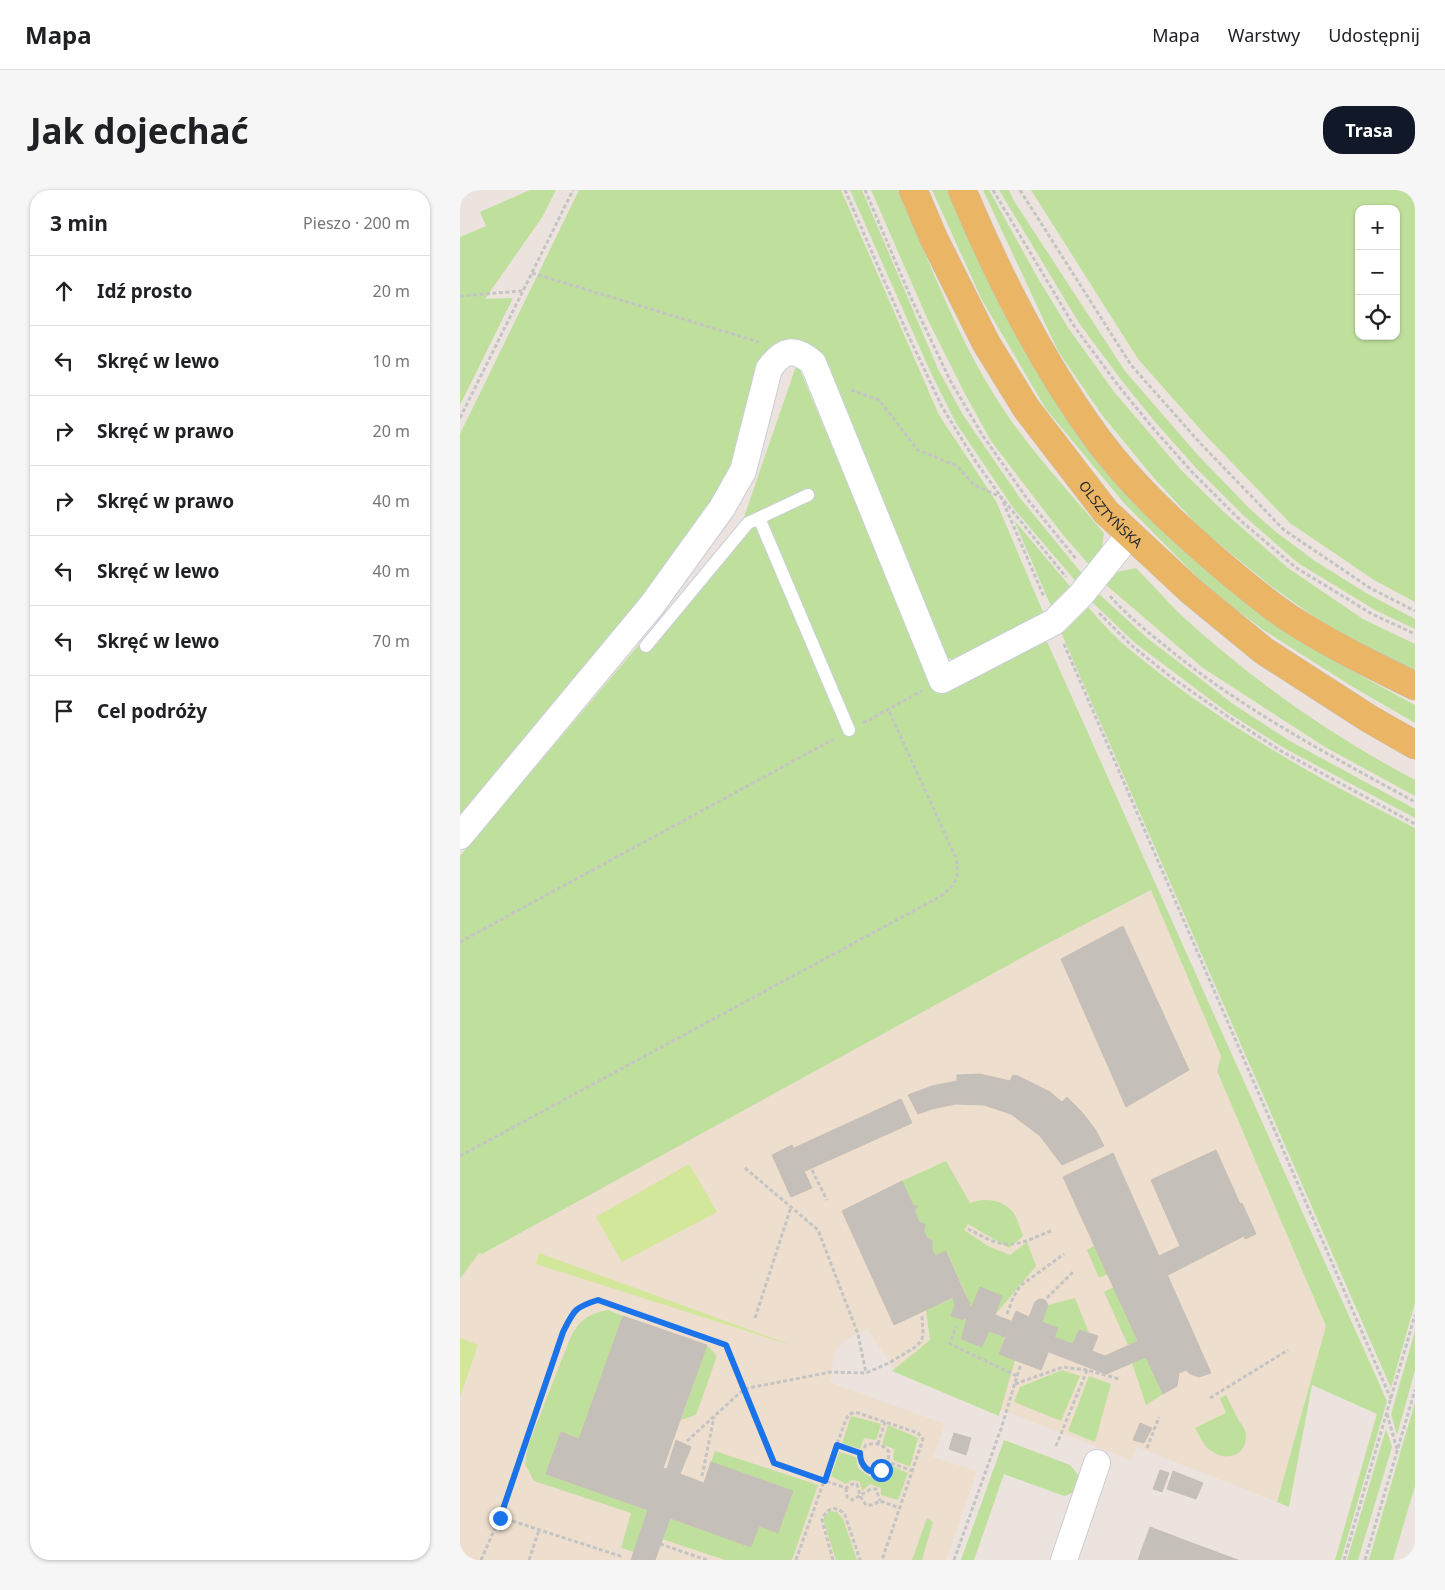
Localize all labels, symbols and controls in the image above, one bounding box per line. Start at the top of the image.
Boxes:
text: Mapa [25,18,92,51]
text: Mapa [1152,23,1200,47]
text: Warstwy [1228,23,1300,47]
text: Udostępnij [1328,23,1420,47]
button: Trasa [1323,106,1415,154]
text: Jak dojechać [30,107,249,154]
map controls [1355,205,1400,340]
button: + [1355,205,1400,250]
text: 3 min [50,209,108,237]
text: Pieszo · 200 m [303,212,410,234]
button: − [1355,250,1400,295]
icon: ahead [50,277,78,305]
text: Idź prosto [97,278,192,304]
text: 20 m [373,280,410,302]
button: locate [1355,295,1400,340]
icon: left [50,347,78,375]
text: Skręć w lewo [97,348,219,374]
text: 10 m [373,350,410,372]
icon: right [50,417,78,445]
text: Skręć w prawo [97,418,234,444]
text: 20 m [373,420,410,442]
street label: OLSZTYŃSKA [1075,476,1147,551]
icon: right [50,487,78,515]
text: Skręć w prawo [97,488,234,514]
text: 40 m [373,490,410,512]
icon: left [50,557,78,585]
text: Skręć w lewo [97,558,219,584]
text: 40 m [373,560,410,582]
icon: left [50,627,78,655]
text: Skręć w lewo [97,628,219,654]
text: 70 m [373,630,410,652]
icon: arrive [50,697,78,725]
text: Cel podróży [97,698,207,724]
route start [870,1459,893,1482]
route end [489,1507,512,1530]

